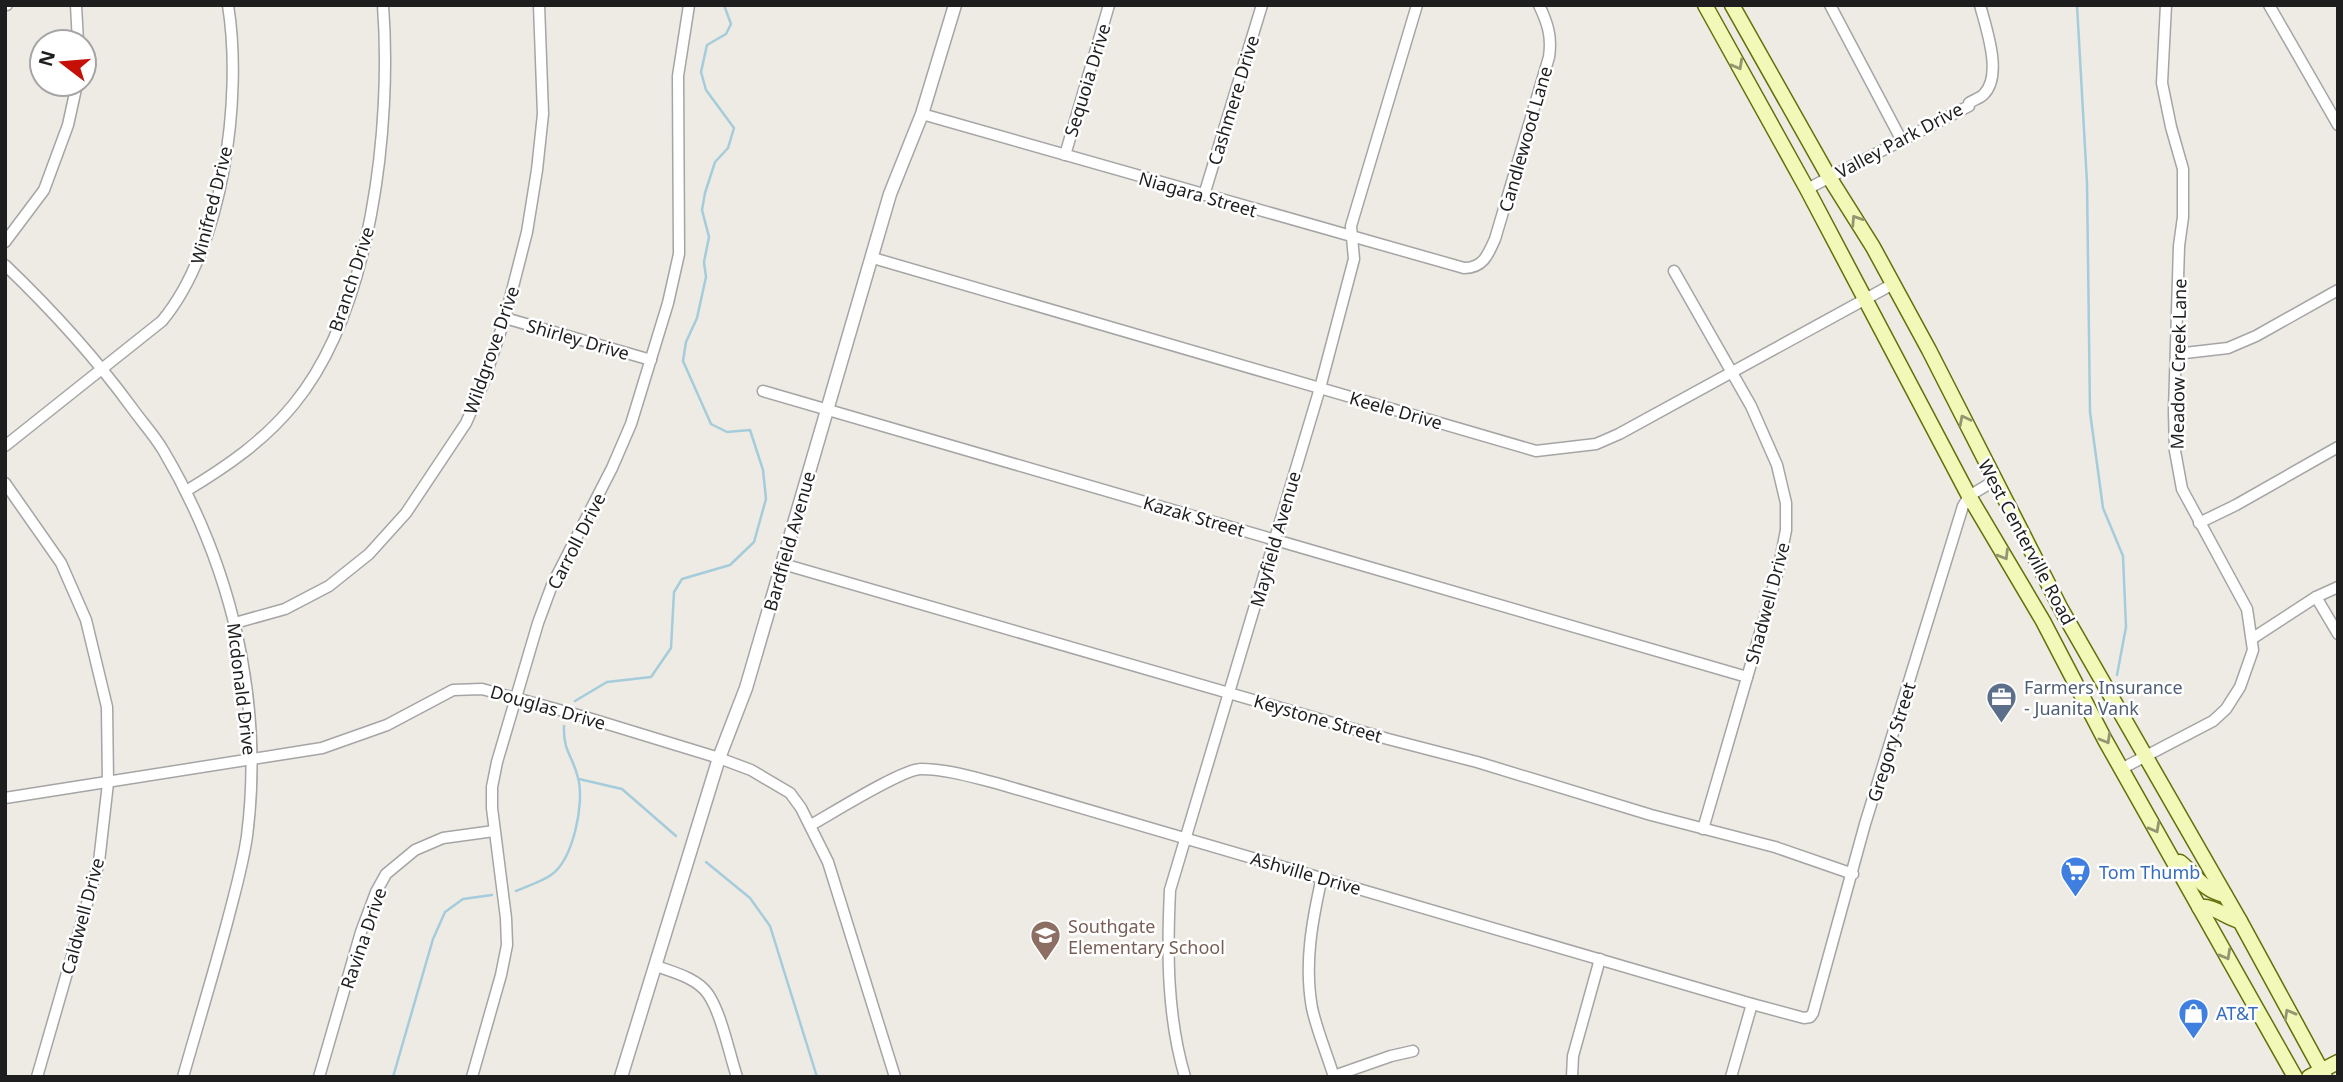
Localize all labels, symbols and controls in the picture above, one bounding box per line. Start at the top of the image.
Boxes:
street label: Sequoia Drive [1058,21,1116,139]
north arrow [28,28,98,98]
street label: Cashmere Drive [1202,32,1264,168]
text: N [32,47,61,69]
one-way arrow [1730,58,1743,70]
street label: Candlewood Lane [1493,63,1557,215]
street label: Valley Park Drive [1831,96,1967,184]
street label: Winifred Drive [185,143,237,267]
street label: Niagara Street [1136,166,1260,222]
one-way arrow [1851,214,1864,227]
street label: Branch Drive [323,223,379,335]
street label: Meadow Creek Lane [2165,278,2191,450]
street label: Wildgrove Drive [458,283,524,417]
street label: Shirley Drive [524,313,632,365]
street label: Keele Drive [1347,385,1445,435]
one-way arrow [1958,415,1972,427]
street label: West Centerville Road [1973,455,2081,629]
street label: Bardfield Avenue [758,468,820,614]
street label: Mayfield Avenue [1244,468,1306,610]
street label: Carroll Drive [541,489,611,593]
street label: Kazak Street [1141,490,1248,542]
street label: Shadwell Drive [1739,540,1795,666]
one-way arrow [1996,547,2009,560]
street label: Mcdonald Drive [222,622,262,756]
place label: Farmers Insurance - Juanita Vank [2024,675,2183,720]
street label: Douglas Drive [488,679,608,735]
street label: Gregory Street [1861,679,1921,805]
office icon: Farmers Insurance - Juanita Vank [1984,680,2018,724]
street label: Keystone Street [1251,688,1385,748]
one-way arrow [2097,732,2110,745]
one-way arrow [2147,821,2160,833]
street label: Ashville Drive [1248,846,1364,900]
street label: Caldwell Drive [55,855,109,977]
supermarket icon: Tom Thumb [2059,855,2093,899]
place label: Tom Thumb [2099,860,2200,884]
street label: Ravina Drive [334,884,392,992]
place label: Southgate Elementary School [1068,914,1225,959]
school or university icon: Southgate Elementary School [1028,919,1062,963]
one-way arrow [2218,948,2231,960]
shop icon: AT&T [2176,996,2210,1040]
place label: AT&T [2216,1001,2258,1025]
one-way arrow [2284,1008,2297,1021]

